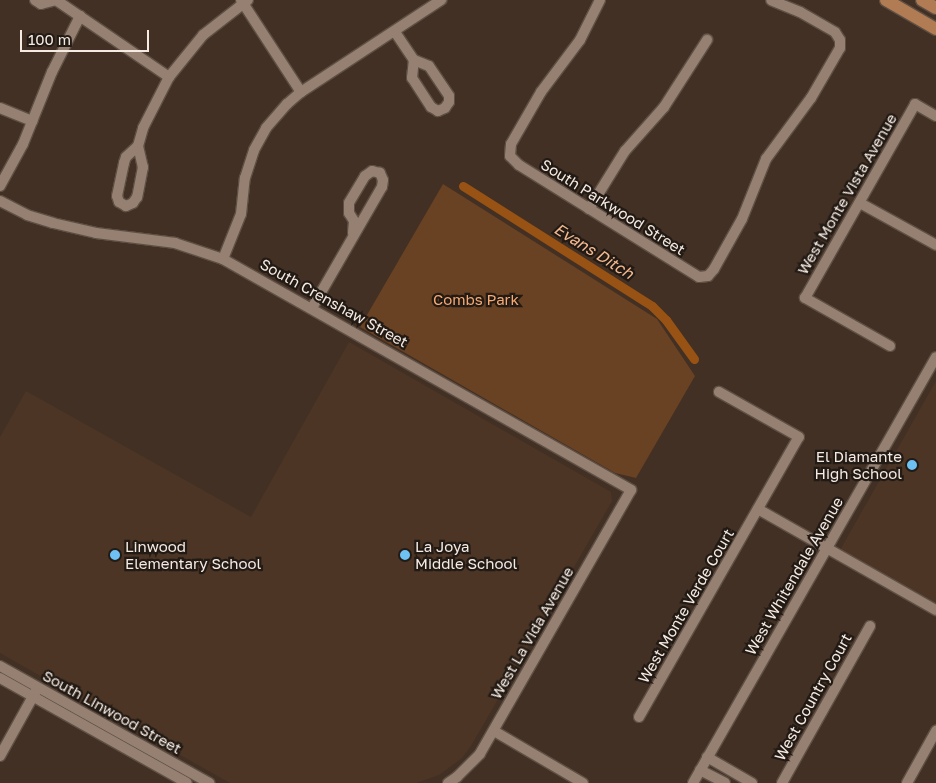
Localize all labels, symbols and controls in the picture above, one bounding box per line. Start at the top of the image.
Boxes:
scale bar [22,20,151,52]
text: 100 m [28,30,71,48]
street label: West Monte Vista Avenue [794,110,900,278]
street label: South Parkwood Street [538,155,688,259]
water label: Evans Ditch [551,219,637,283]
street label: South Crenshaw Street [257,255,411,351]
park label: Combs Park [433,291,519,309]
place label: El Diamante High School [815,447,902,482]
marker: El Diamante High School [906,459,918,471]
street label: West Whitendale Avenue [741,494,847,658]
street label: West Monte Verde Court [634,526,738,686]
place label: Linwood Elementary School [125,537,261,572]
place label: La Joya Middle School [415,537,517,572]
marker: Linwood Elementary School [109,549,121,561]
marker: La Joya Middle School [399,549,411,561]
street label: West La Vida Avenue [487,564,577,702]
street label: West Country Court [771,630,855,764]
street label: South Linwood Street [40,666,184,758]

